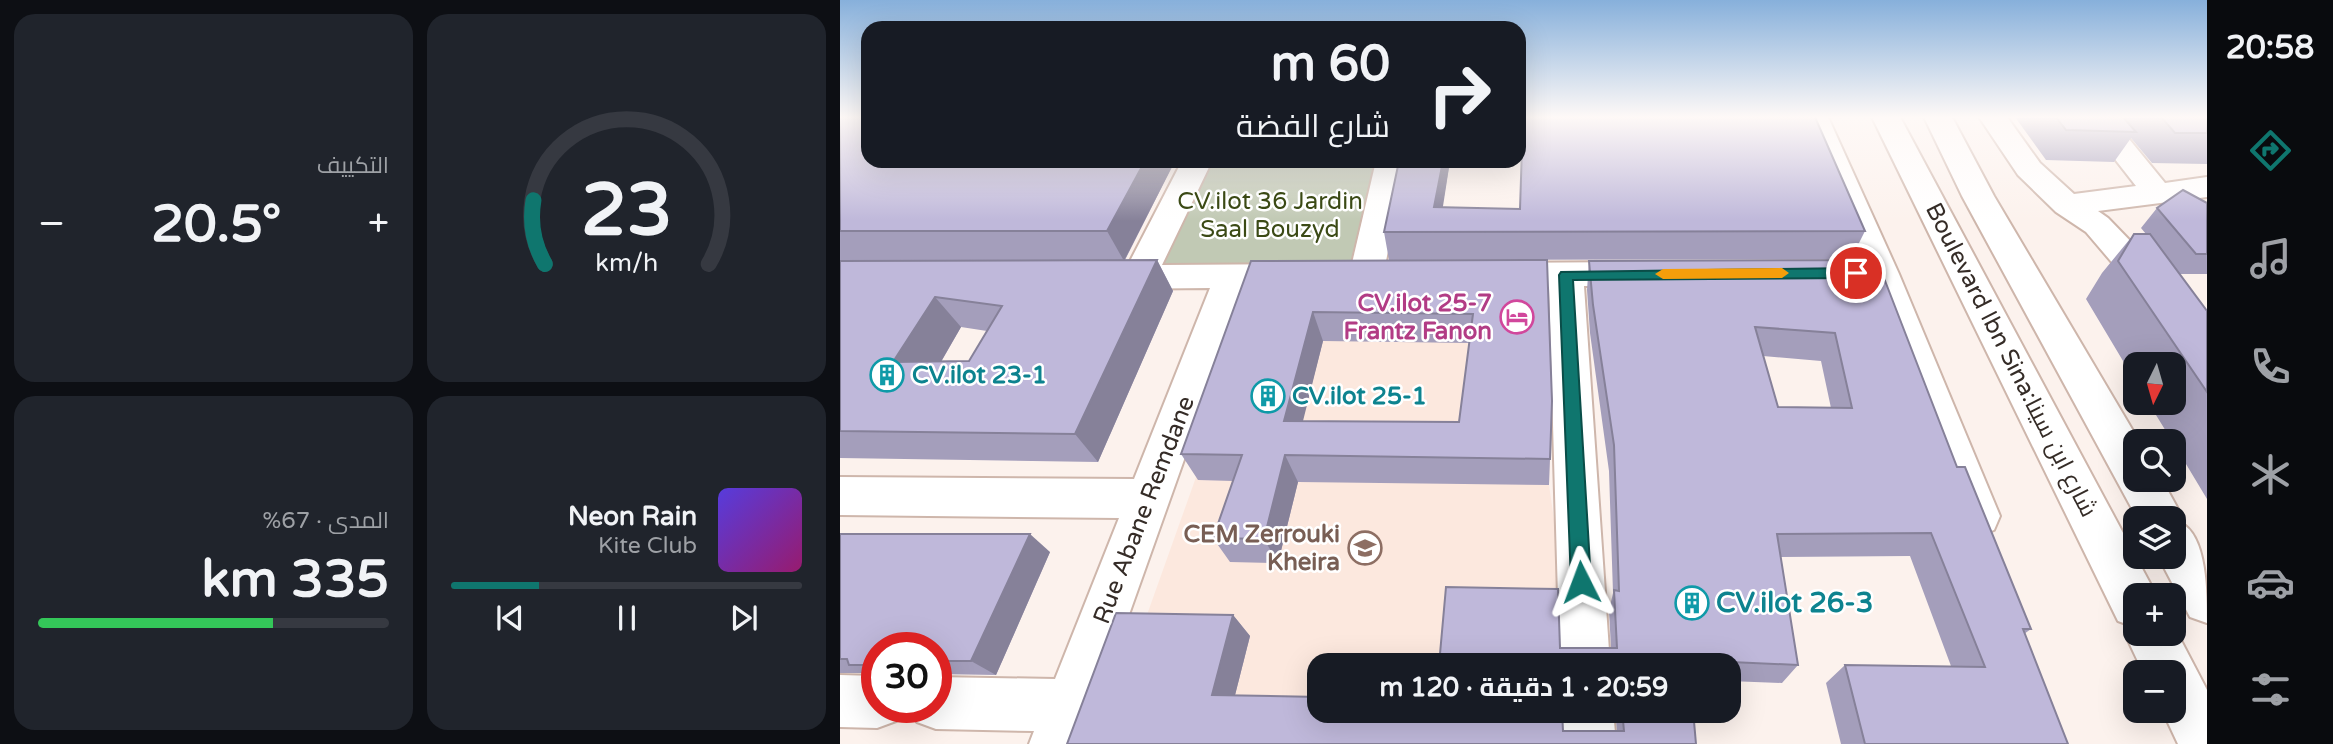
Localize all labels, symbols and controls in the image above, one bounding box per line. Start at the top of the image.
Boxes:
text: 20:58 [2226,29,2314,67]
text: 60 m [1271,35,1390,94]
icon: right [1414,49,1505,140]
text: شارع الفضة [1236,108,1390,146]
icon: directions [2246,126,2295,175]
text: التكييف [317,152,389,180]
text: 23 [581,167,672,255]
park label: CV.ilot 36 Jardin Saal Bouzyd [1177,187,1363,244]
text: 20.5° [151,193,281,256]
street label: Boulevard Ibn Sina:شارع ابن سينا [1918,198,2103,522]
text: − [38,201,65,247]
text: + [368,201,389,247]
icon: music [2246,234,2295,283]
pin [1826,243,1886,303]
text: km/h [595,248,658,278]
icon: arrive [1837,254,1875,292]
place label: CV.ilot 25-7 Frantz Fanon [1344,289,1492,346]
hotel icon: CV.ilot 25-7 Frantz Fanon [1498,298,1536,336]
icon: phone [2246,342,2295,391]
north arrow [2123,352,2186,415]
map controls [2123,352,2186,723]
building icon: CV.ilot 23-1 [868,356,906,394]
place label: CV.ilot 23-1 [912,361,1047,390]
building icon: CV.ilot 25-1 [1249,377,1287,415]
place label: CV.ilot 25-1 [1292,382,1427,411]
street label: Rue Abane Remdane [1087,392,1201,628]
button: search [2123,429,2186,492]
icon: climate [2246,450,2295,499]
text: Neon Rain [568,501,697,532]
button: layers [2123,506,2186,569]
text: المدى · 67% [262,507,389,535]
place label: CEM Zerrouki Kheira [1183,520,1340,577]
school or university icon: CEM Zerrouki Kheira [1346,529,1384,567]
text: Kite Club [598,532,697,560]
position arrow [1544,545,1618,619]
text: 335 km [201,548,389,611]
icon: car [2246,558,2295,607]
button: + [2123,583,2186,646]
building icon: CV.ilot 26-3 [1673,584,1711,622]
place label: CV.ilot 26-3 [1716,586,1873,620]
icon: previous [491,599,529,637]
icon: pause [608,599,646,637]
icon: next [725,599,763,637]
speed limit sign: 30 [861,632,952,723]
button: − [2123,660,2186,723]
icon: filters [2246,665,2295,714]
text: 20:59 · 1 دقيقة · 120 m [1380,672,1668,703]

